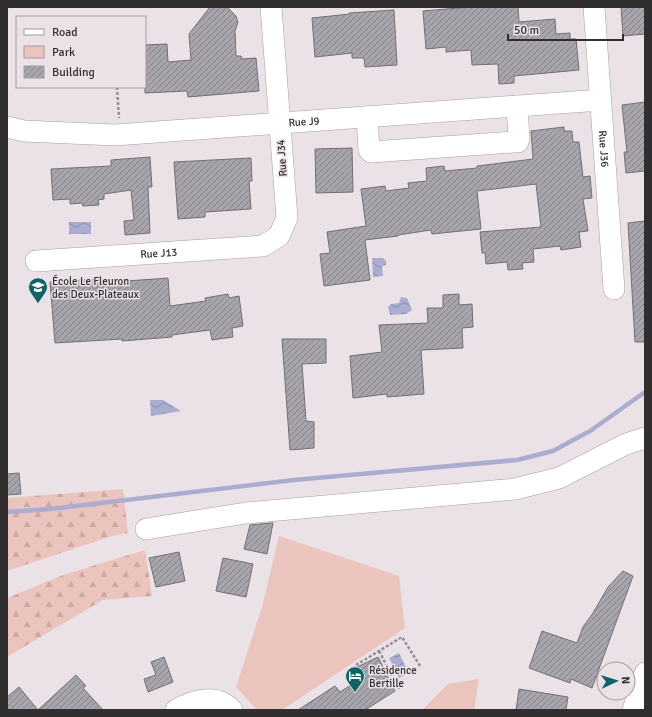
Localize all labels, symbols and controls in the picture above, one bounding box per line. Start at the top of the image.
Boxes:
legend [16,16,146,88]
scale bar [508,16,623,42]
text: 50 m [514,23,539,38]
text: Road [52,25,78,40]
text: Park [52,45,75,60]
text: Building [52,65,95,80]
street label: Rue J9 [288,114,320,129]
street label: Rue J36 [596,130,612,168]
street label: Rue J34 [274,139,290,177]
street label: Rue J13 [140,245,178,261]
place label: École Le Fleuron des Deux-Plateaux [52,274,139,301]
school or university icon: École Le Fleuron des Deux-Plateaux [27,276,49,304]
north arrow [596,661,636,701]
place label: Résidence Bertille [369,664,417,690]
hotel icon: Résidence Bertille [344,665,366,693]
text: N [619,676,632,685]

